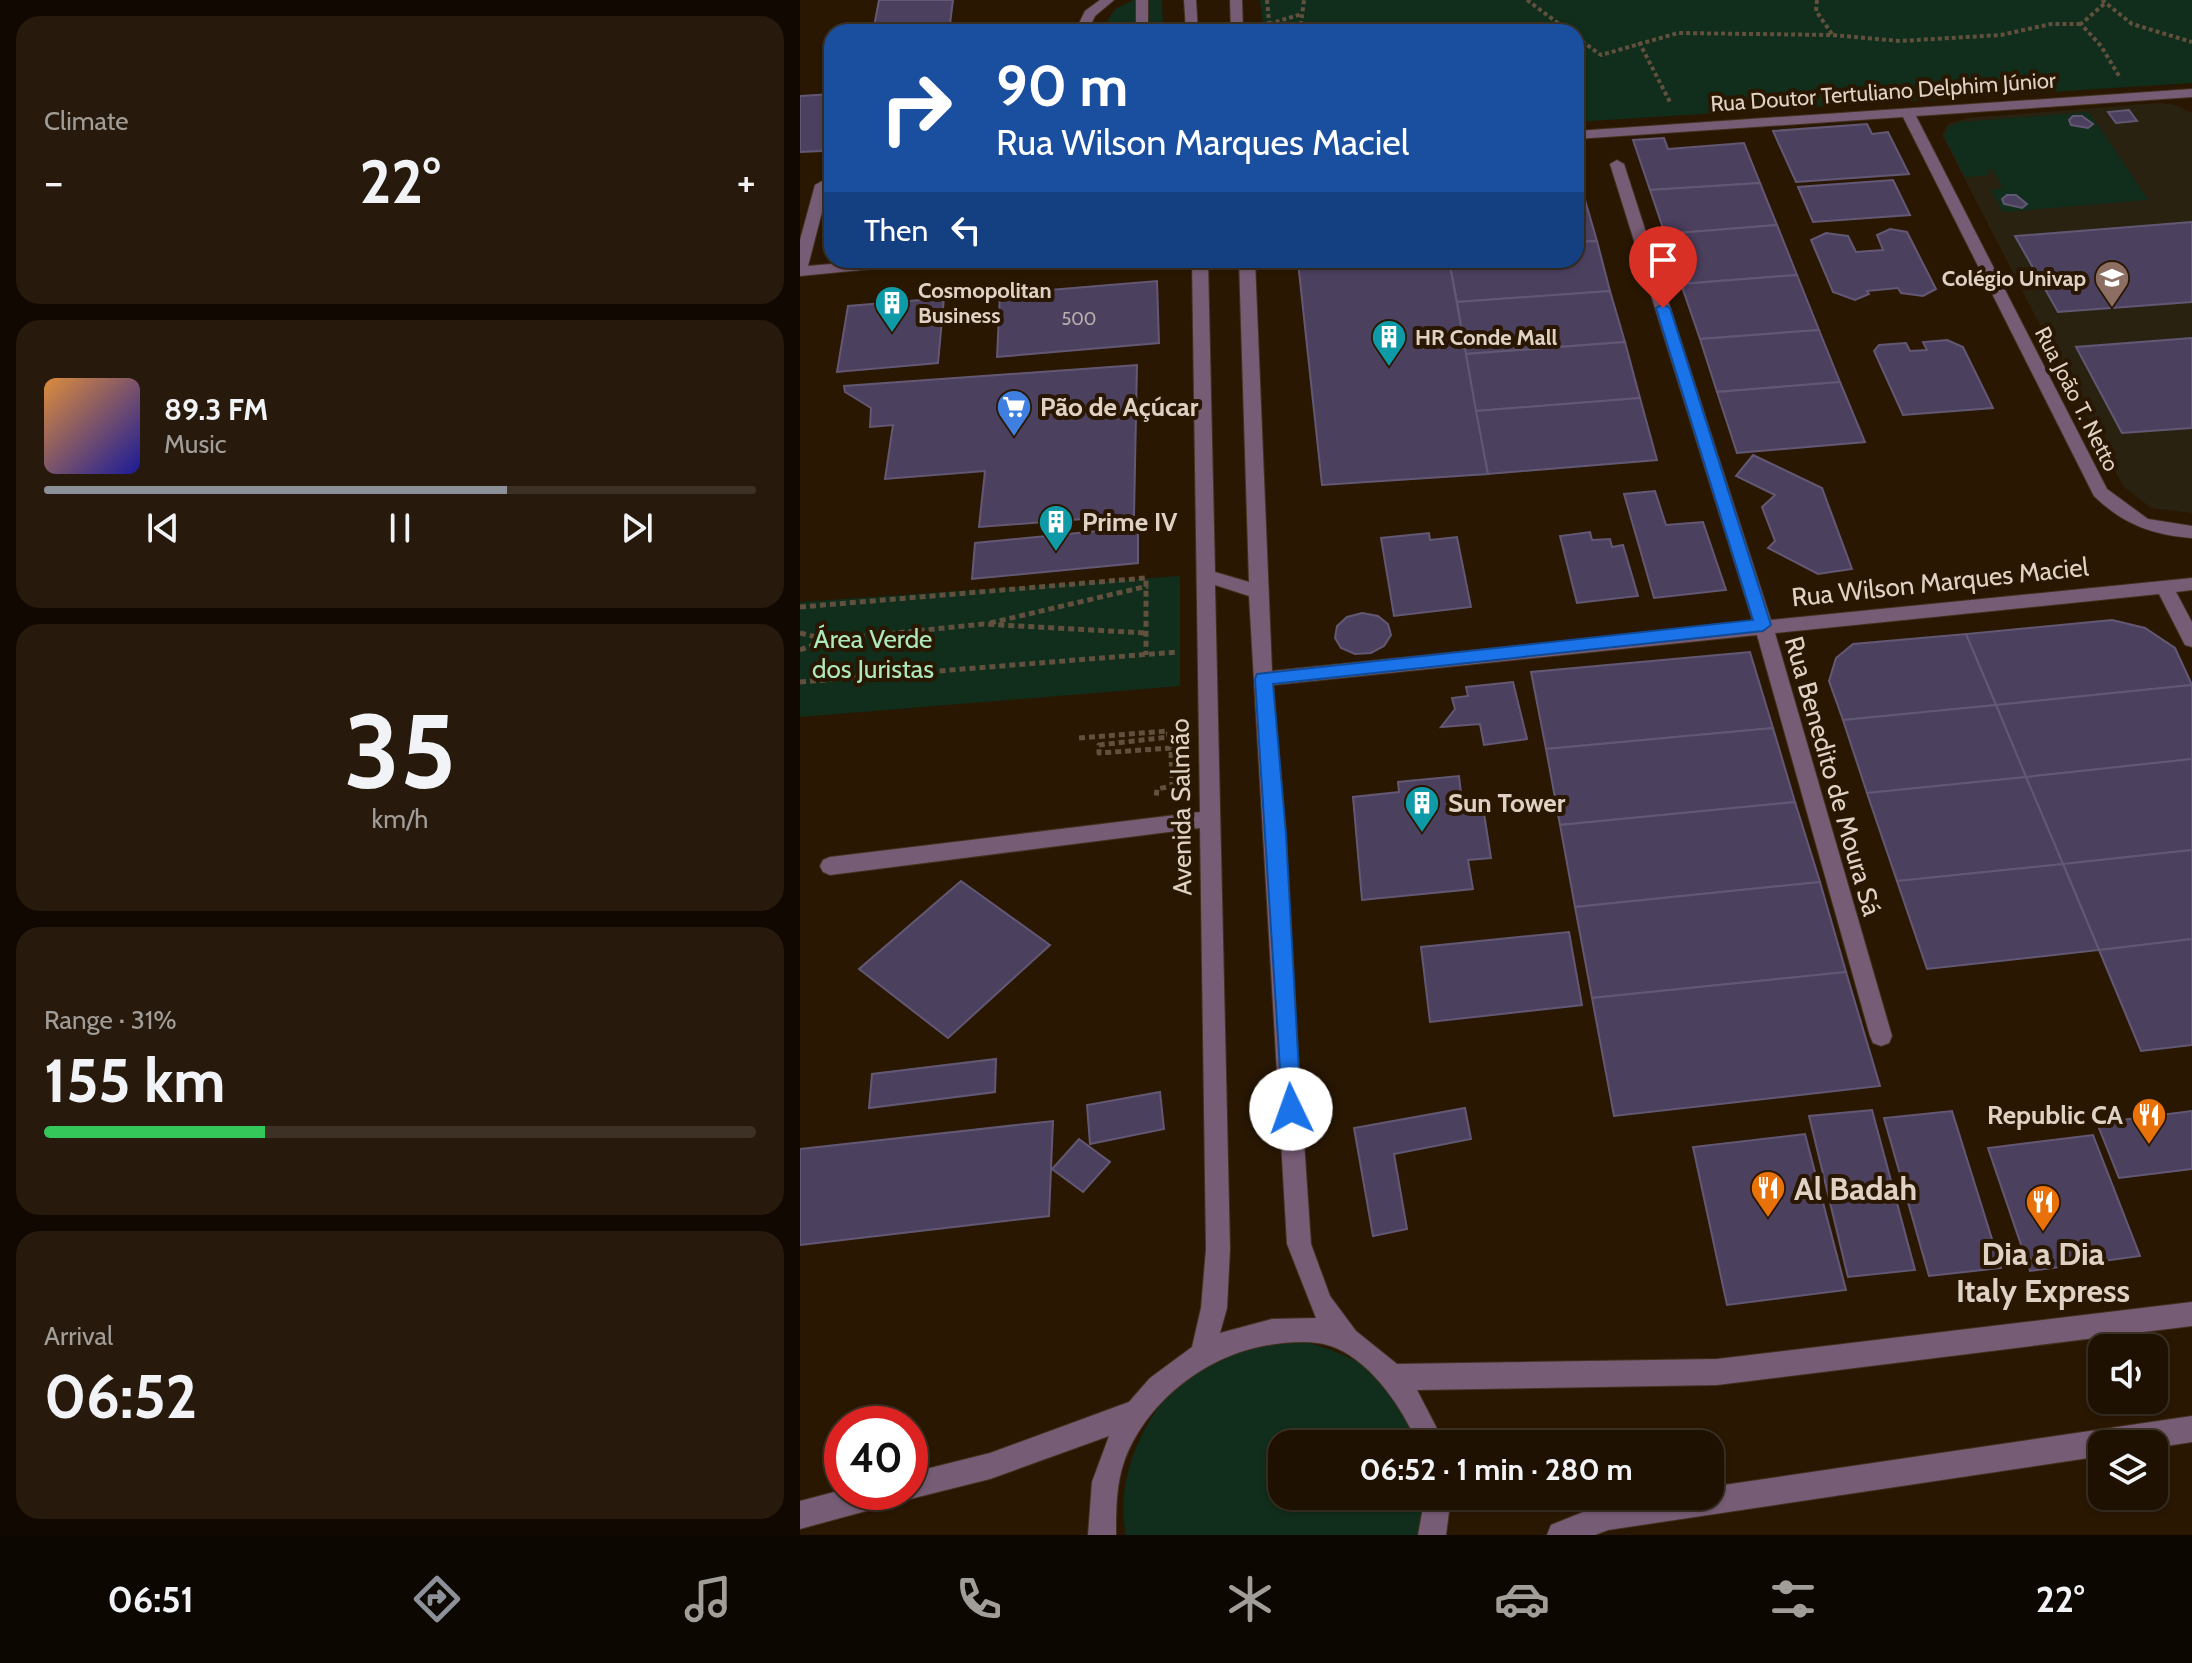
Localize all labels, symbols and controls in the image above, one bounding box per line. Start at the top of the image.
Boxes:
text: 90 m [996,52,1128,120]
icon: right [864,56,968,160]
street label: Rua Doutor Tertuliano Delphim Júnior [1709,66,2057,118]
text: Climate [44,105,129,137]
text: Rua Wilson Marques Maciel [996,120,1409,164]
text: 22° [360,145,440,218]
text: − [44,155,63,208]
text: + [737,155,756,208]
icon: left [944,208,988,252]
text: Then [864,212,928,249]
pin [1629,226,1697,308]
icon: arrive [1641,238,1685,282]
school or university icon: Colégio Univap [2093,259,2131,309]
place label: Colégio Univap [1942,265,2086,292]
place label: Cosmopolitan Business [918,277,1052,329]
building icon: Cosmopolitan Business [873,284,911,334]
house number: 500 [1062,308,1096,330]
building icon: HR Conde Mall [1370,318,1408,368]
street label: Rua João T. Netto [2029,322,2125,476]
place label: HR Conde Mall [1415,324,1557,351]
supermarket icon: Pão de Açúcar [995,388,1033,438]
text: 89.3 FM [164,391,268,428]
place label: Pão de Açúcar [1040,391,1199,423]
text: Music [164,428,227,460]
building icon: Prime IV [1037,503,1075,553]
icon: previous [141,506,185,550]
icon: pause [378,506,422,550]
icon: next [615,506,659,550]
place label: Prime IV [1082,506,1178,538]
street label: Rua Wilson Marques Maciel [1790,550,2090,614]
park label: Área Verde dos Juristas [812,623,934,685]
street label: Rua Benedito de Moura Sá [1778,633,1888,920]
text: 35 [344,688,456,814]
street label: Avenida Salmão [1163,718,1199,896]
building icon: Sun Tower [1403,784,1441,834]
place label: Sun Tower [1448,787,1566,819]
text: km/h [372,803,428,835]
text: Range · 31% [44,1004,177,1036]
text: 155 km [44,1044,225,1117]
position arrow [1249,1067,1333,1151]
restaurant icon: Republic CA [2130,1096,2168,1146]
place label: Republic CA [1987,1099,2124,1131]
restaurant icon: Al Badah [1749,1169,1787,1219]
place label: Al Badah [1794,1169,1917,1208]
restaurant icon: Dia a Dia Italy Express [2024,1183,2062,1233]
place label: Dia a Dia Italy Express [1956,1234,2130,1310]
text: Arrival [44,1320,113,1352]
map controls [2088,1334,2168,1510]
button: sound [2088,1334,2168,1414]
text: 06:52 [44,1360,197,1433]
speed limit sign: 40 [824,1406,928,1510]
button: layers [2088,1430,2168,1510]
text: 06:52 · 1 min · 280 m [1359,1451,1633,1488]
icon: directions [409,1571,465,1627]
icon: music [680,1571,736,1627]
icon: phone [951,1571,1007,1627]
icon: climate [1222,1571,1278,1627]
icon: car [1494,1571,1550,1627]
icon: filters [1765,1571,1821,1627]
text: 06:51 [108,1577,194,1621]
text: 22° [2036,1577,2084,1621]

